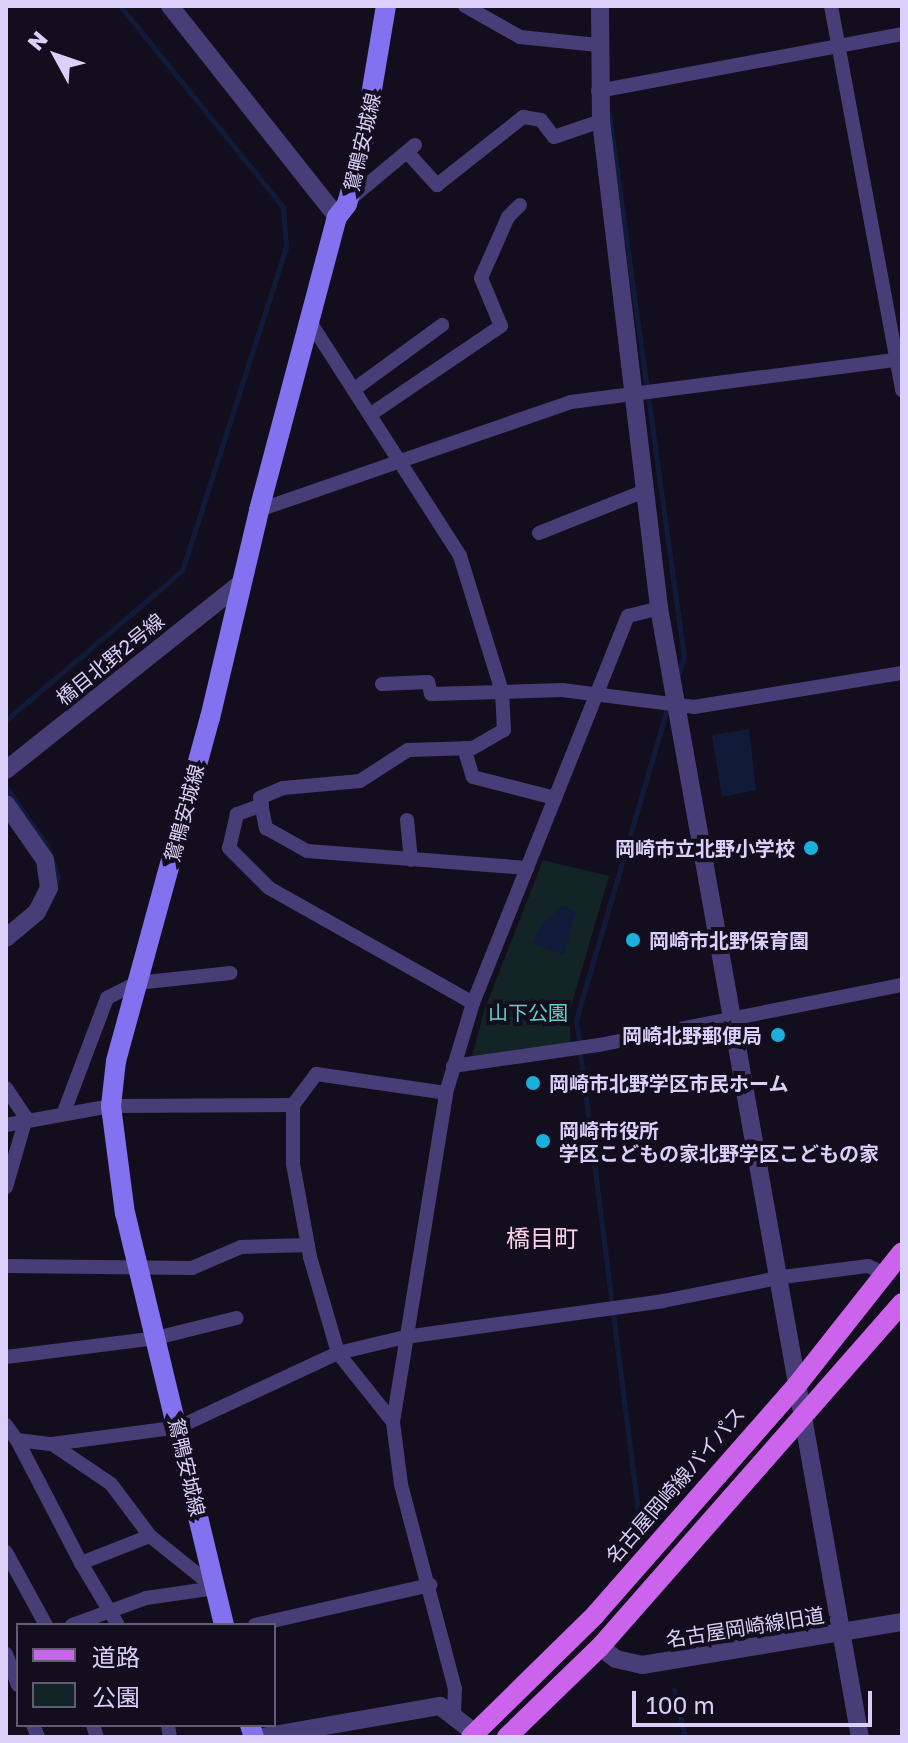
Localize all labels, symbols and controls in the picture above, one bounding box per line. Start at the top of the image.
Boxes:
north arrow [16,16,96,96]
text: N [22,25,53,55]
street label: 鴛鴨安城線 [339,91,385,193]
street label: 橋目北野2号線 [51,608,169,710]
street label: 鴛鴨安城線 [159,762,209,864]
place label: 岡崎市立北野小学校 [615,836,795,860]
marker: 岡崎市立北野小学校 [802,839,820,857]
place label: 岡崎市北野保育園 [649,928,809,952]
marker: 岡崎市北野保育園 [624,931,642,949]
park label: 山下公園 [488,1000,568,1024]
place label: 岡崎北野郵便局 [622,1023,762,1047]
marker: 岡崎北野郵便局 [769,1026,787,1044]
place label: 岡崎市北野学区市民ホーム [549,1071,789,1095]
marker: 岡崎市北野学区市民ホーム [524,1074,542,1092]
place label: 岡崎市役所 学区こどもの家北野学区こどもの家 [559,1118,879,1165]
marker: 岡崎市役所 学区こどもの家北野学区こどもの家 [534,1132,552,1150]
district label: 橋目町 [506,1224,578,1252]
street label: 名古屋岡崎線バイパス [600,1402,750,1568]
street label: 鴛鴨安城線 [164,1416,210,1518]
street label: 名古屋岡崎線旧道 [664,1603,826,1651]
legend [16,1623,276,1727]
text: 道路 [92,1642,140,1671]
scale bar [636,1675,876,1725]
text: 公園 [92,1682,140,1711]
text: 100 m [646,1690,715,1719]

